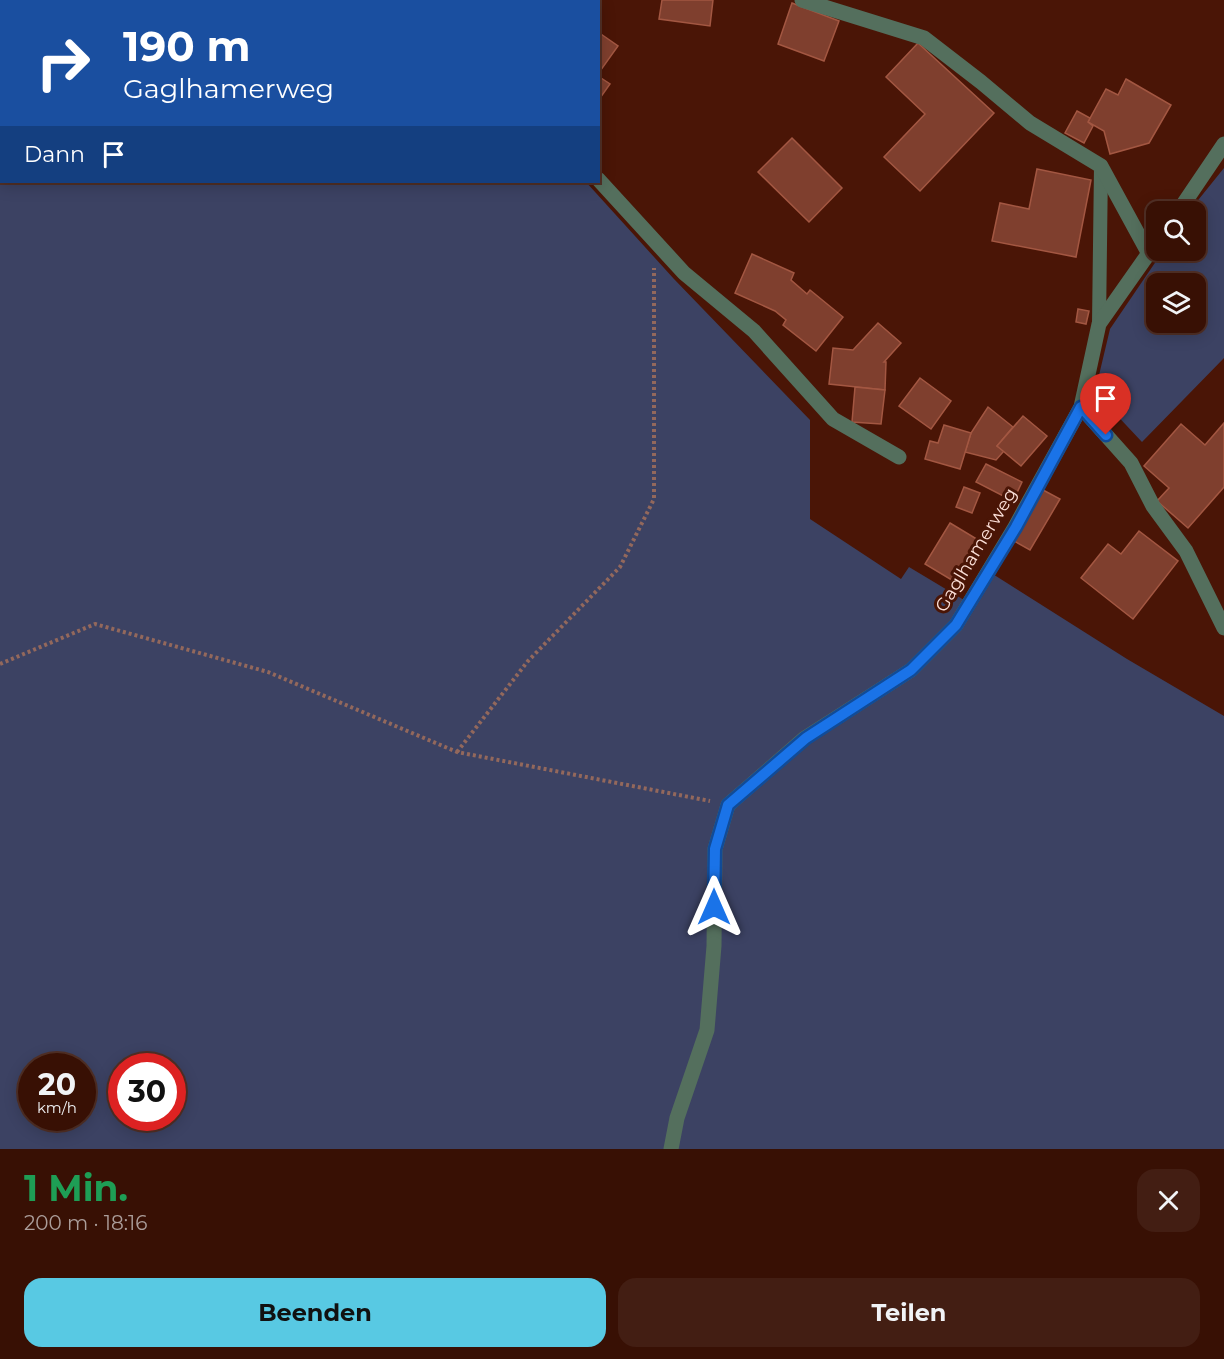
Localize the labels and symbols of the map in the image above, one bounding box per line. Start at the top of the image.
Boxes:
pin [1080,373,1131,435]
street label: Gaglhamerweg [930,484,1022,616]
position arrow [682,875,746,939]
speed limit sign: 30 [108,1053,186,1131]

